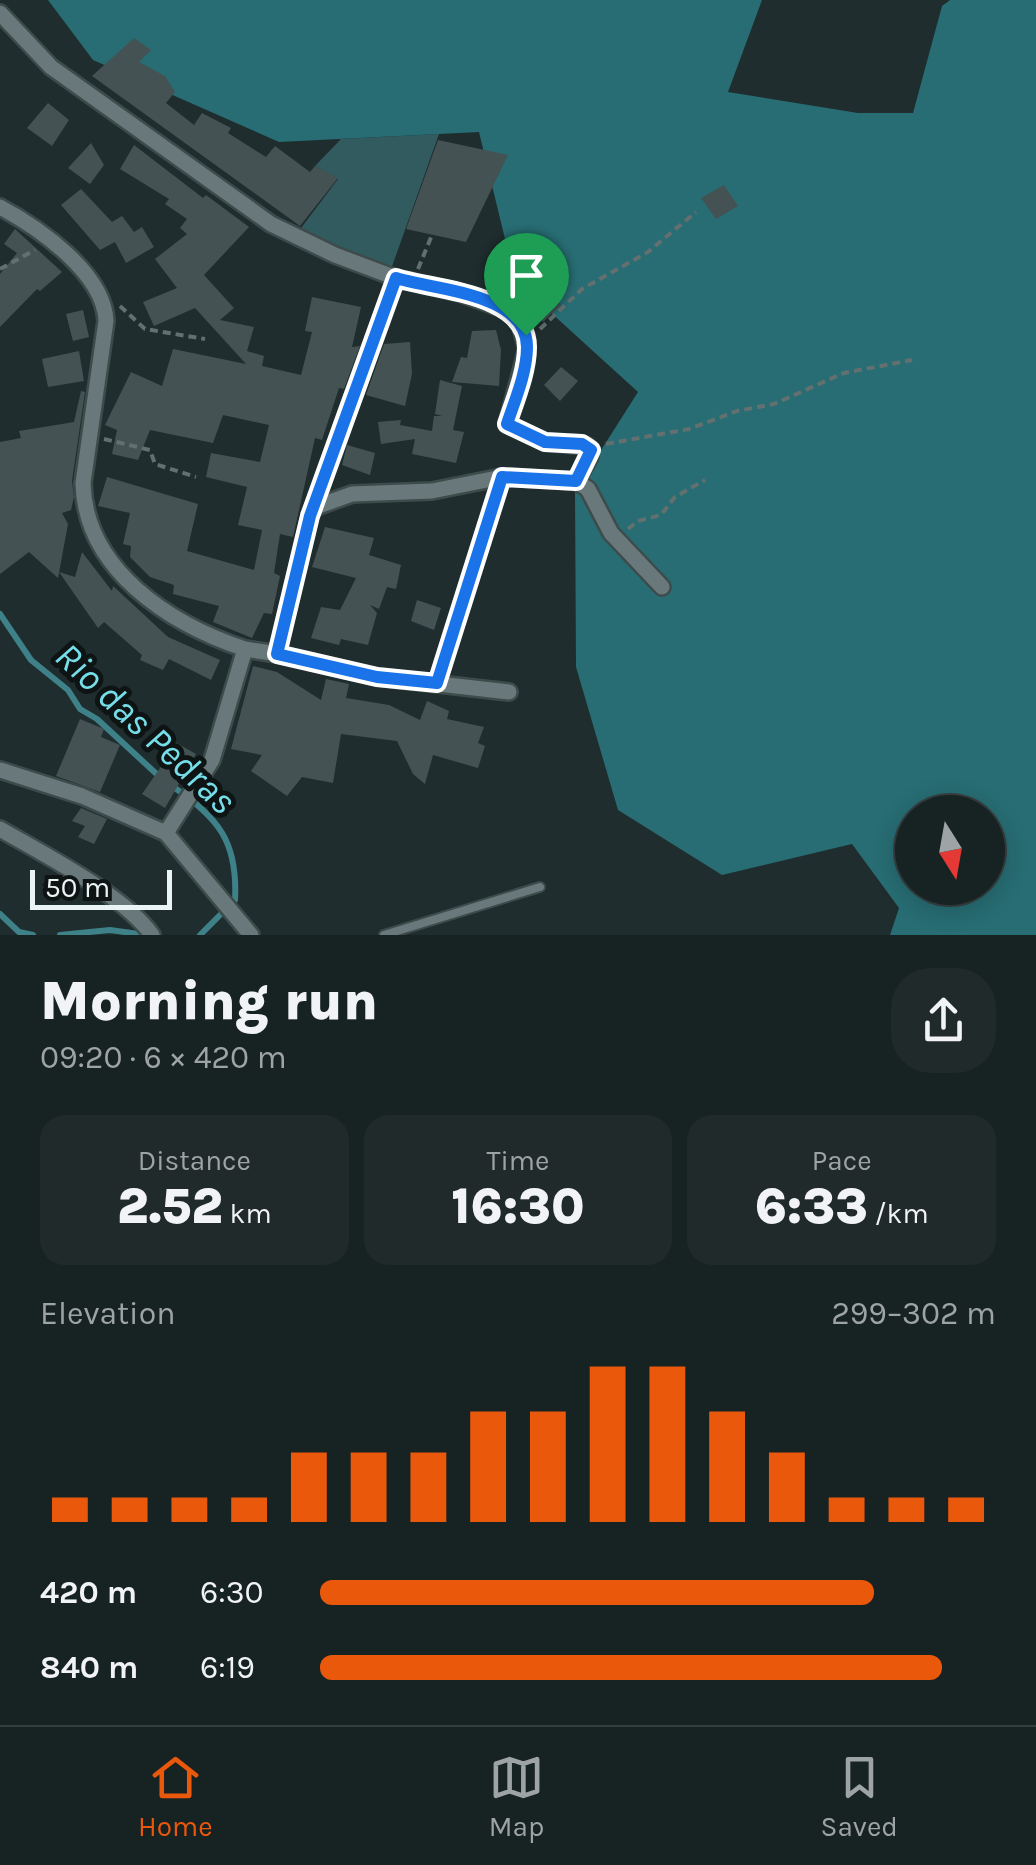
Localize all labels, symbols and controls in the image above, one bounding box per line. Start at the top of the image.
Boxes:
pin [484,233,569,336]
icon: arrive [499,248,554,303]
water label: Rio das Pedras [46,633,245,823]
north arrow [895,795,1005,905]
map controls [895,795,1005,905]
scale bar [30,865,172,910]
text: 50 m [45,871,110,904]
button: share [891,968,996,1073]
text: Morning run [40,969,378,1033]
text: 09:20 · 6 × 420 m [40,1039,287,1076]
text: Distance [138,1144,251,1177]
text: Time [487,1144,549,1177]
text: Pace [812,1144,872,1177]
text: 2.52 [117,1177,223,1236]
text: 16:30 [451,1177,585,1236]
text: 6:33 [755,1177,868,1236]
text: km [223,1197,272,1230]
text: /km [868,1197,929,1230]
text: Elevation [40,1295,175,1332]
text: 299–302 m [831,1295,996,1332]
text: 420 m [40,1574,137,1611]
text: 6:30 [200,1574,264,1611]
text: 840 m [40,1649,138,1686]
text: 6:19 [200,1649,255,1686]
tab: Home [138,1750,213,1843]
tab: Map [489,1750,544,1843]
tab: Saved [821,1750,898,1843]

